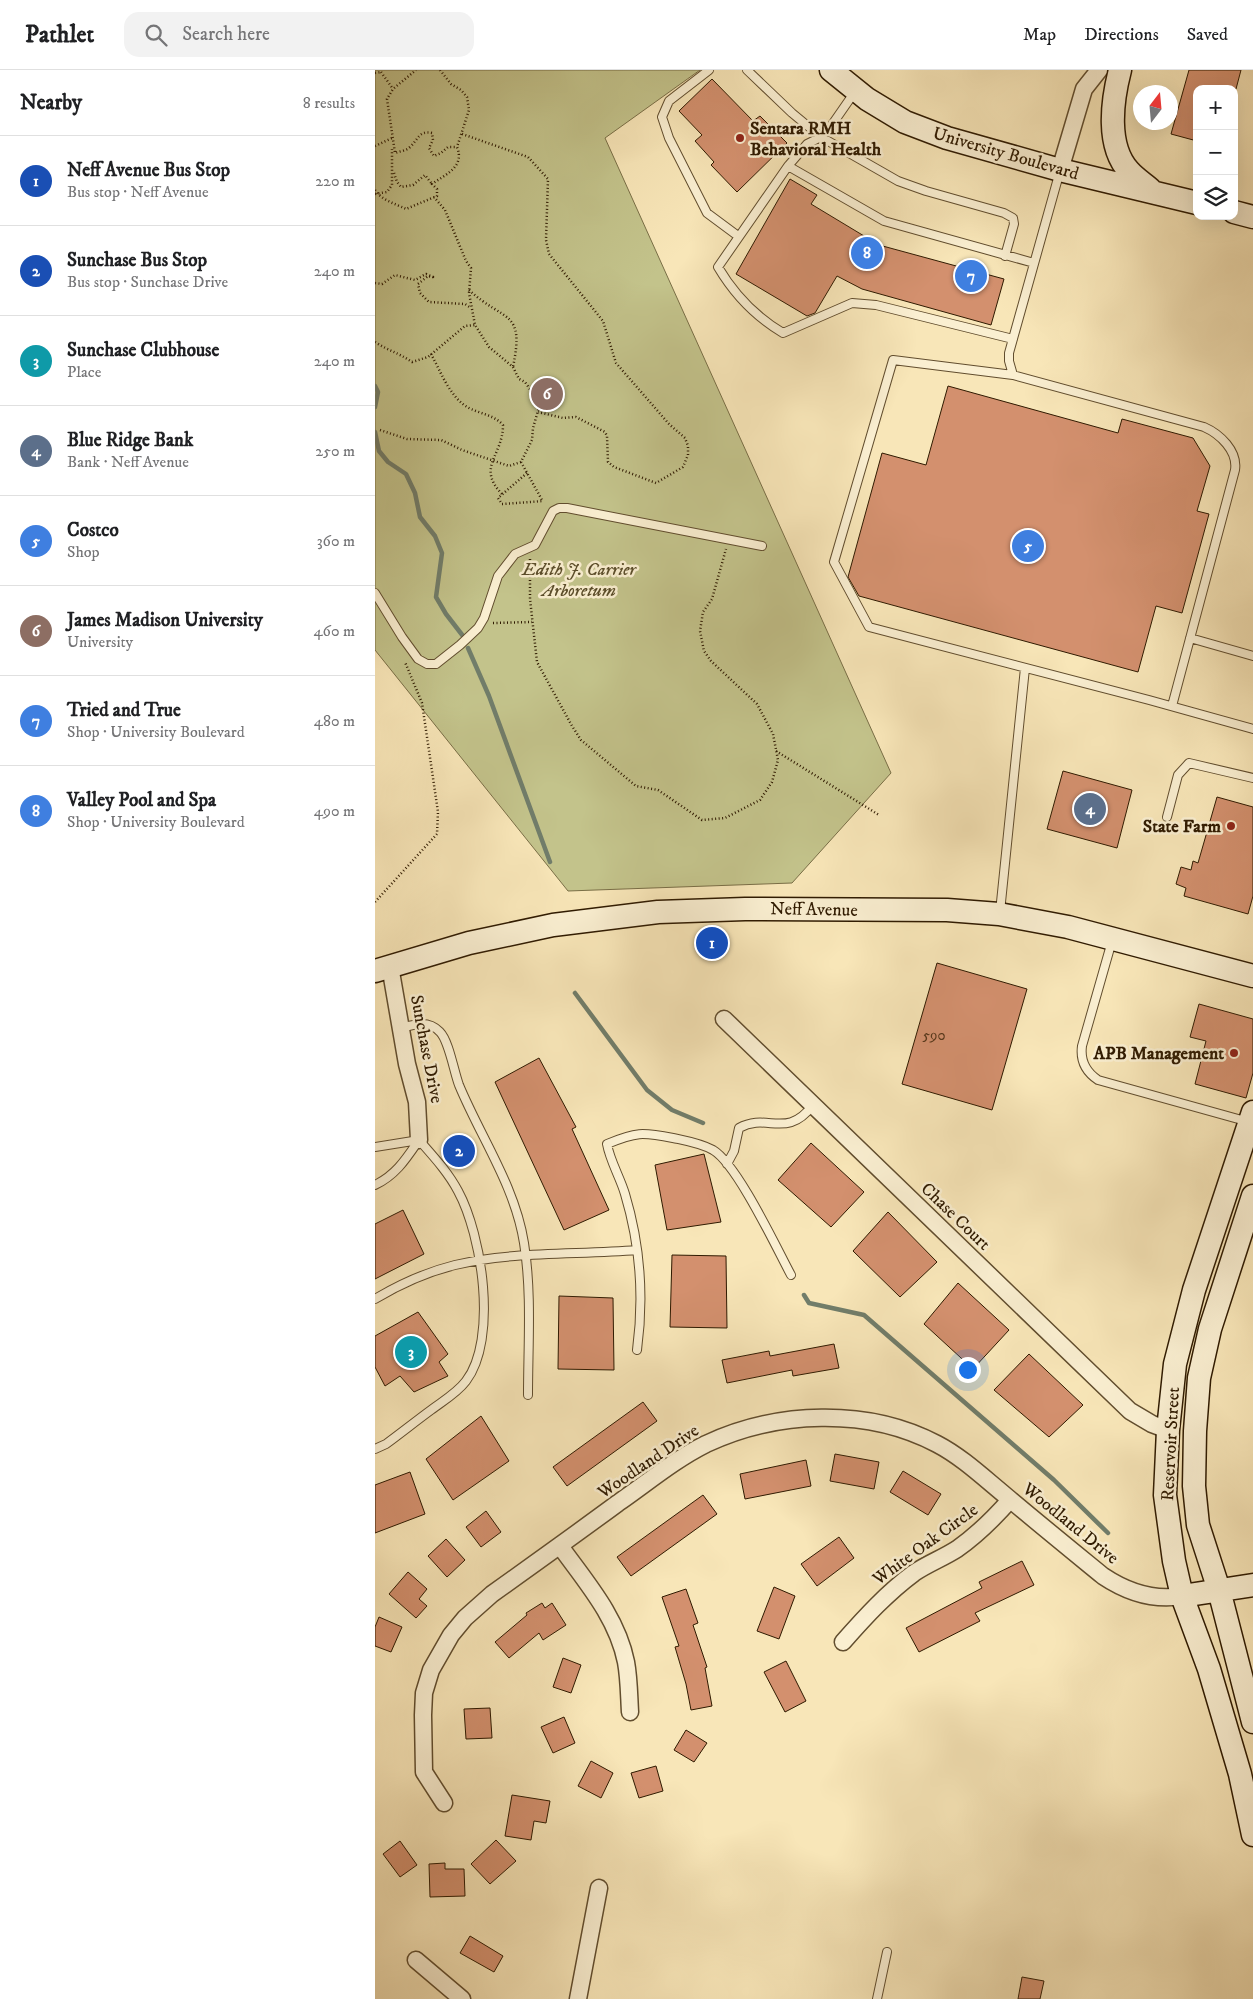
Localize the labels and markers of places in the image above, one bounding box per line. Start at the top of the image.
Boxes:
place label: Sentara RMH Behavioral Health [750,118,882,161]
marker: Sentara RMH Behavioral Health [734,132,746,144]
pin: 8 [851,234,883,272]
pin: 7 [955,257,987,295]
pin: 6 [531,375,563,413]
pin: 5 [1012,527,1044,565]
pin: 4 [1074,790,1106,828]
place label: State Farm [1143,816,1221,838]
marker: State Farm [1225,820,1237,832]
pin: 1 [696,924,728,962]
place label: APB Management [1092,1043,1224,1065]
marker: APB Management [1228,1047,1240,1059]
pin: 2 [443,1132,475,1170]
pin: 3 [395,1333,427,1371]

